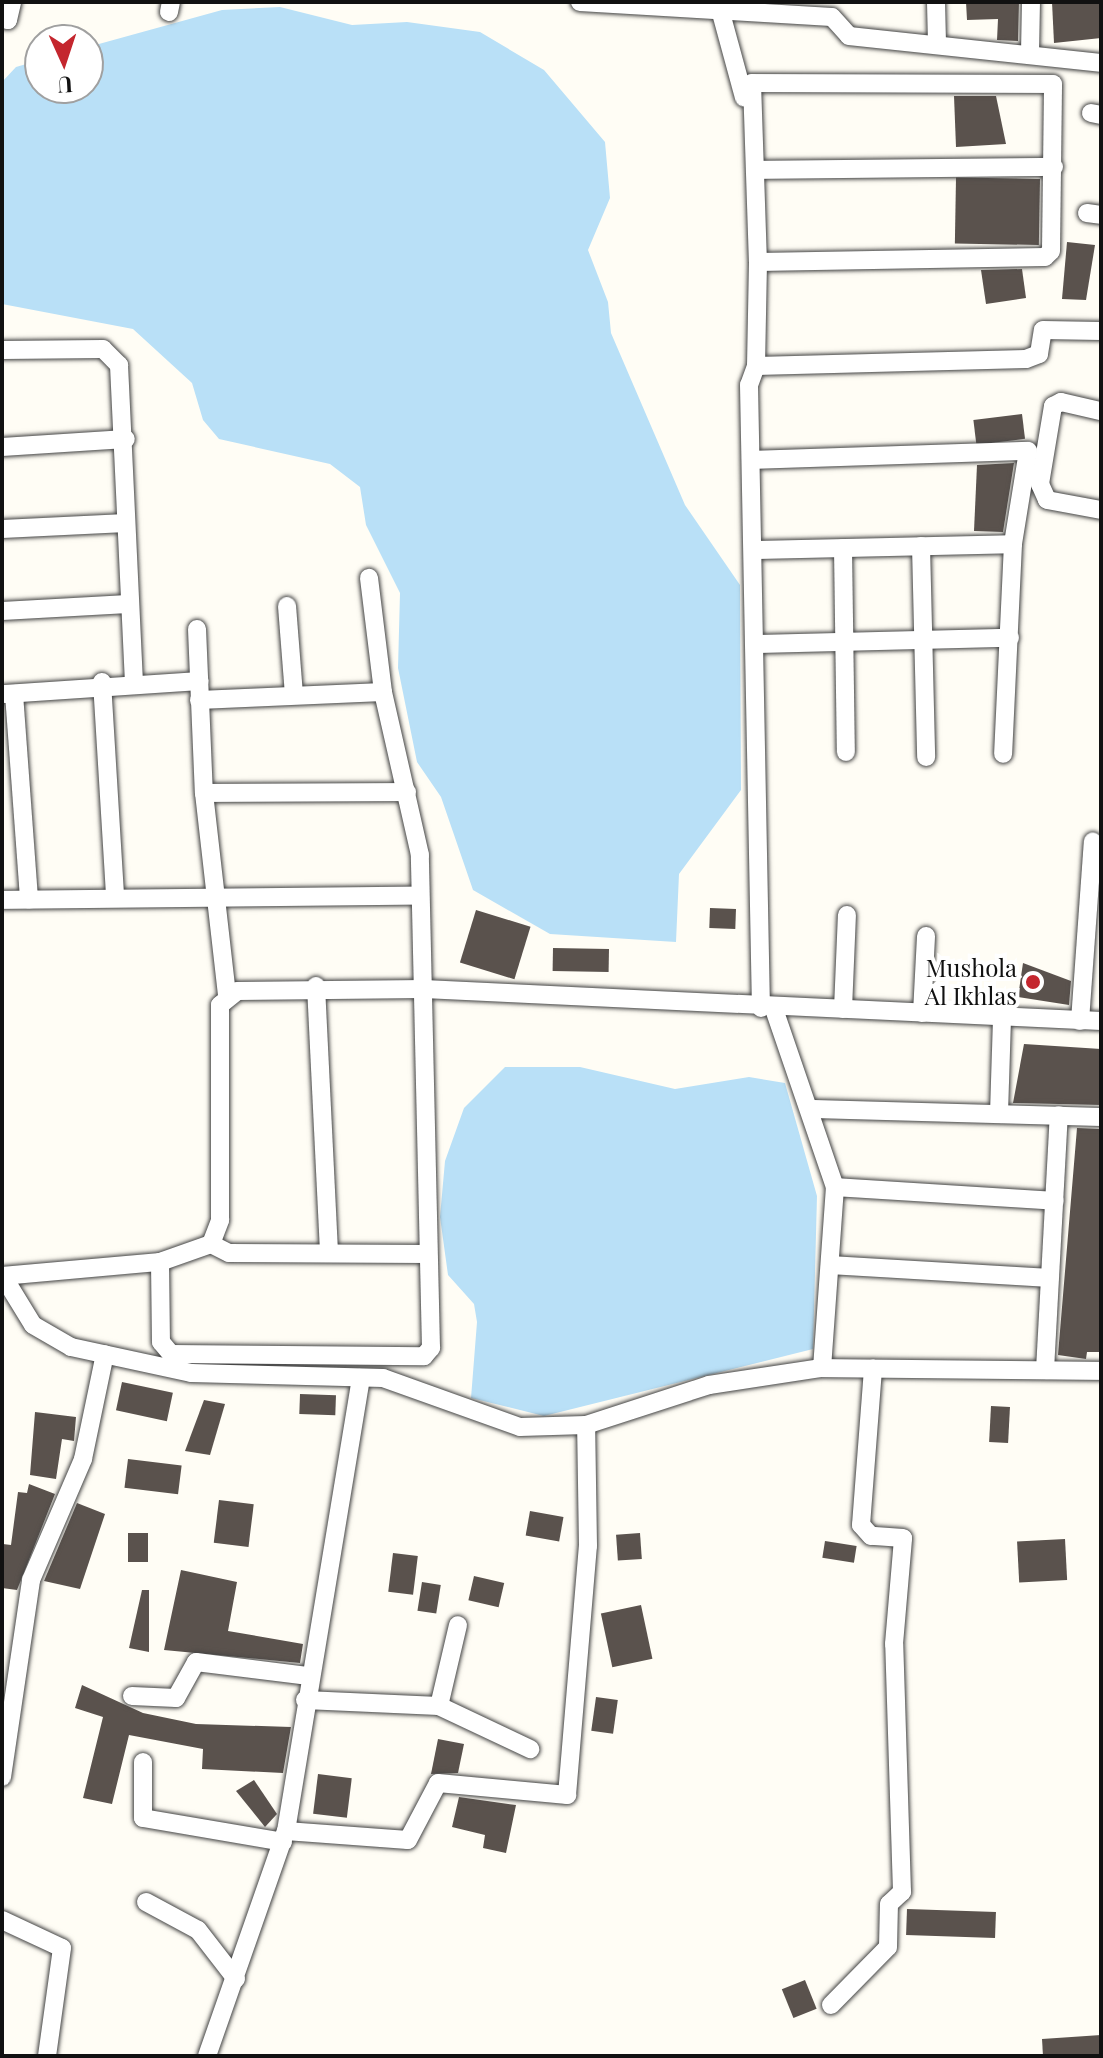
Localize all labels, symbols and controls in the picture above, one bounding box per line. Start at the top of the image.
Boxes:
north arrow [24,24,104,104]
text: U [57,71,74,101]
place label: Mushola Al Ikhlas [925,954,1017,1010]
marker: Mushola Al Ikhlas [1024,973,1042,991]

